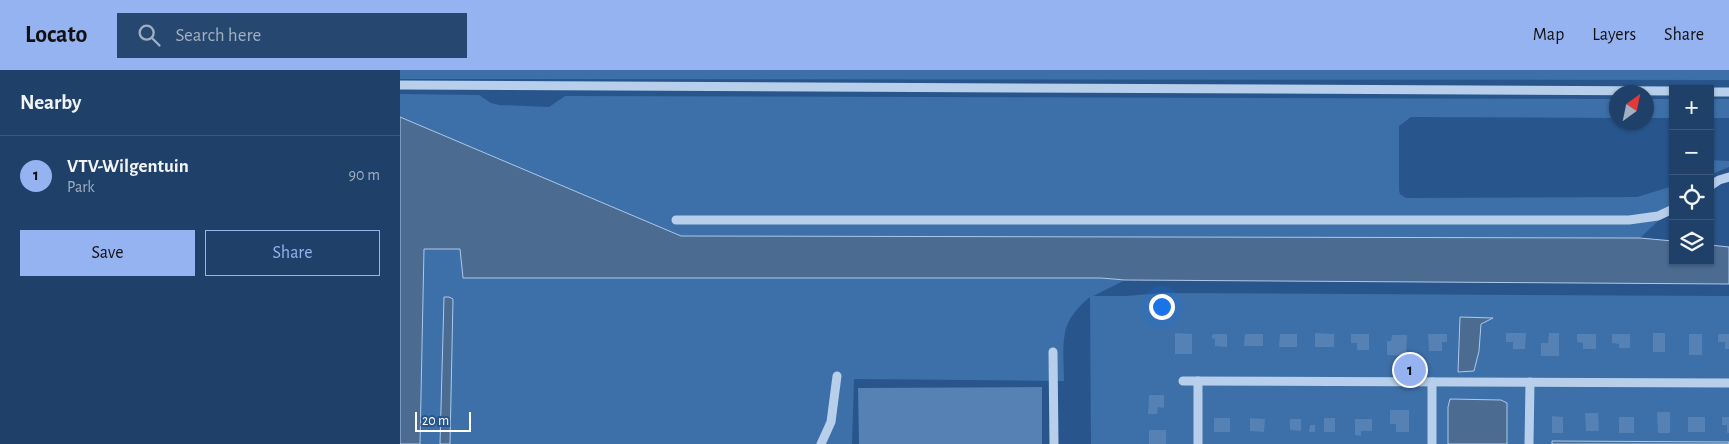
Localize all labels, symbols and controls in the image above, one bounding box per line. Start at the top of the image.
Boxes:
search box [117,13,467,58]
icon: search [135,21,163,49]
text: Locato [25,23,87,47]
text: Search here [175,26,261,45]
text: Map [1533,26,1564,44]
text: Layers [1592,26,1636,44]
text: Share [1664,26,1704,44]
north arrow [1609,85,1654,130]
map controls [1669,85,1714,265]
button: + [1669,85,1714,130]
text: Nearby [20,92,81,113]
button: − [1669,130,1714,175]
text: VTV-Wilgentuin [67,157,189,176]
text: 1 [33,167,39,183]
text: 90 m [349,167,380,183]
button: locate [1669,175,1714,220]
text: Park [67,179,95,195]
button: layers [1669,220,1714,265]
button: Save [20,230,195,276]
button: Share [205,230,380,276]
your location [1149,294,1175,320]
pin: 1 [1394,351,1426,389]
scale bar [415,409,471,432]
text: 20 m [422,414,449,428]

